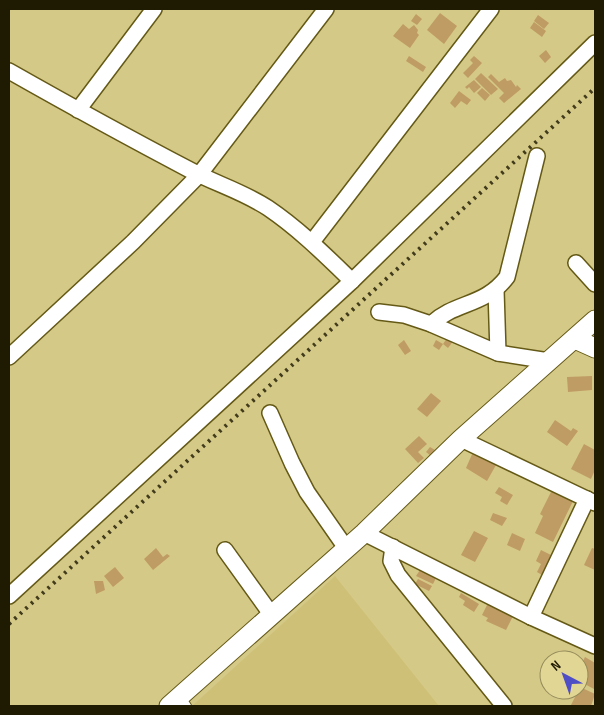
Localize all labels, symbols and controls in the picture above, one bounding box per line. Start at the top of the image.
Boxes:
north arrow [539,650,589,700]
text: N [547,657,564,674]

